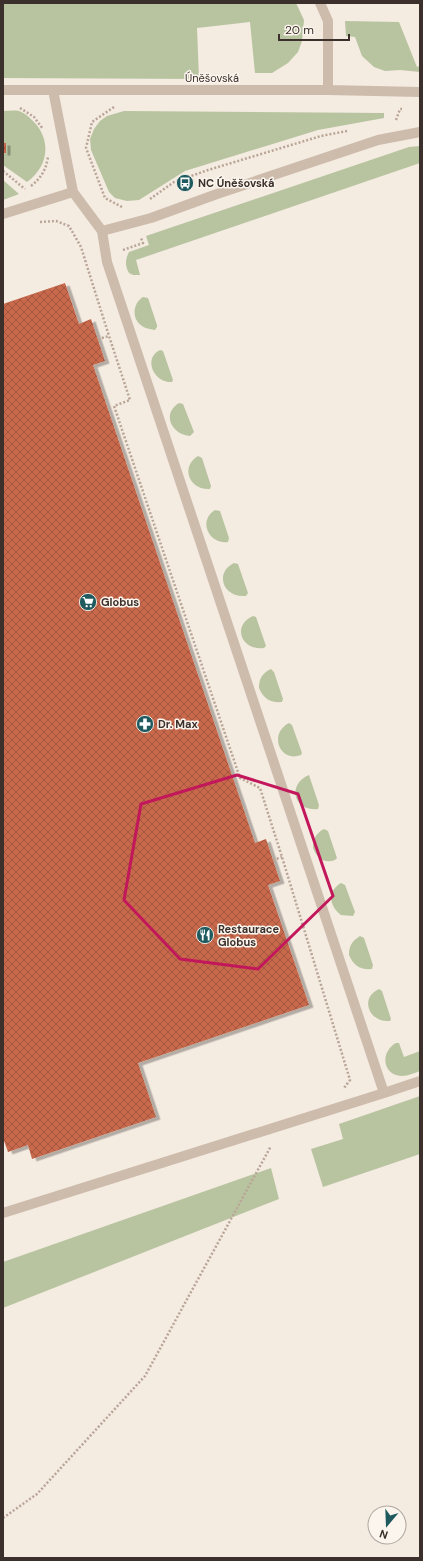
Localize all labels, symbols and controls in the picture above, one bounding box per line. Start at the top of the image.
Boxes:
scale bar [279,16,349,42]
text: 20 m [285,22,314,38]
street label: Úněšovská [185,71,239,85]
bus stop icon: NC Úněšovská [175,173,195,193]
place label: NC Úněšovská [198,176,274,190]
supermarket icon: Globus [78,592,98,612]
place label: Globus [101,595,139,609]
pharmacy icon: Dr. Max [135,714,155,734]
place label: Dr. Max [158,717,198,731]
place label: Restaurace Globus [218,922,280,949]
restaurant icon: Restaurace Globus [195,925,215,945]
north arrow [367,1505,407,1545]
text: N [378,1527,390,1542]

